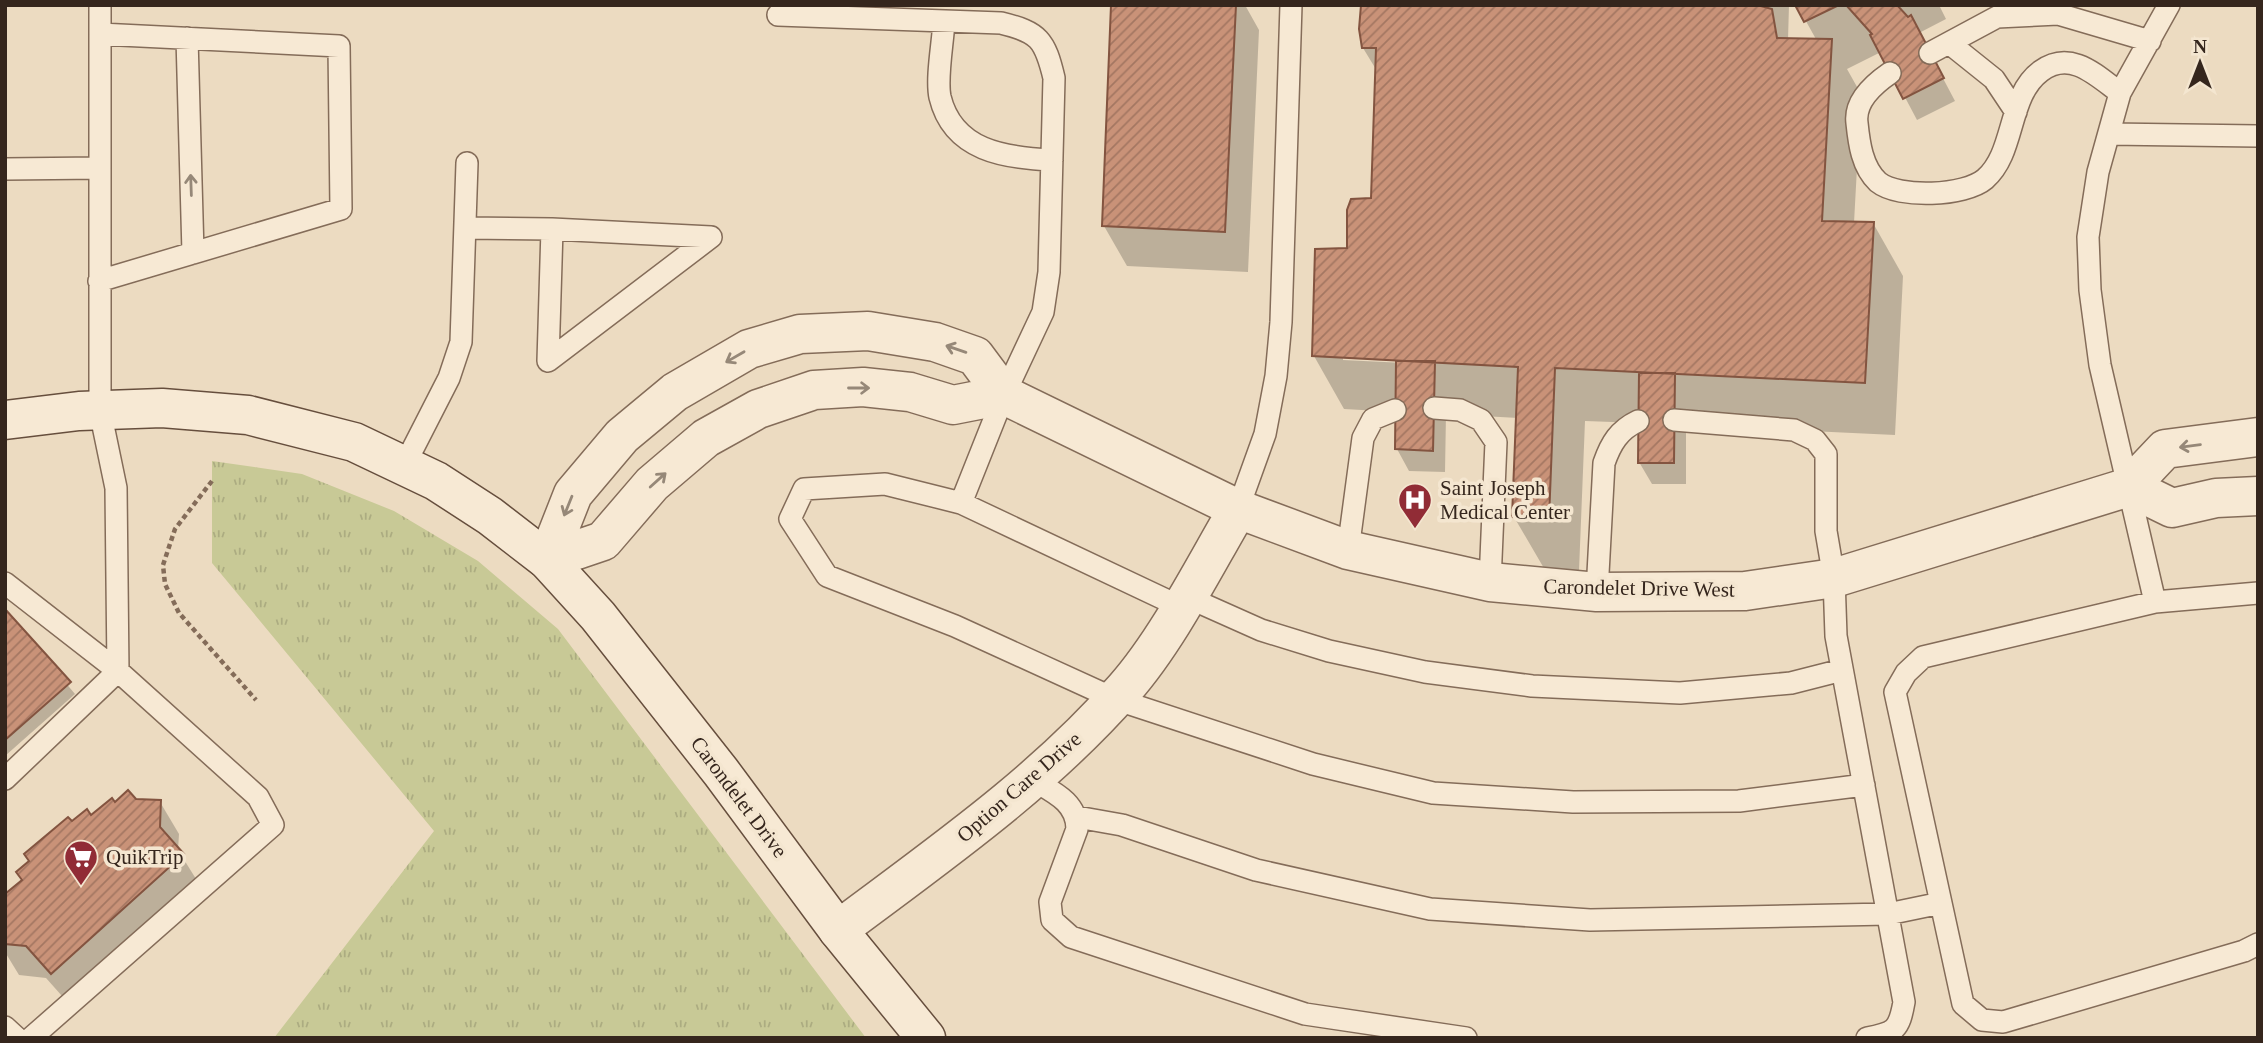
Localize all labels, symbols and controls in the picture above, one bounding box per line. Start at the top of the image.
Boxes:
north arrow [2165,28,2235,98]
text: N [2193,36,2207,57]
one-way arrow [184,174,198,197]
one-way arrow [945,342,967,355]
one-way arrow [726,350,746,364]
one-way arrow [847,381,870,395]
one-way arrow [2179,440,2202,453]
one-way arrow [649,472,667,488]
place label: Saint Joseph Medical Center [1440,476,1570,524]
hospital icon: Saint Joseph Medical Center [1396,481,1434,530]
one-way arrow [561,495,574,517]
street label: Carondelet Drive West [1543,574,1735,602]
street label: Option Care Drive [952,727,1086,847]
street label: Carondelet Drive [686,732,792,862]
supermarket icon: QuikTrip [62,838,100,887]
place label: QuikTrip [106,845,183,869]

